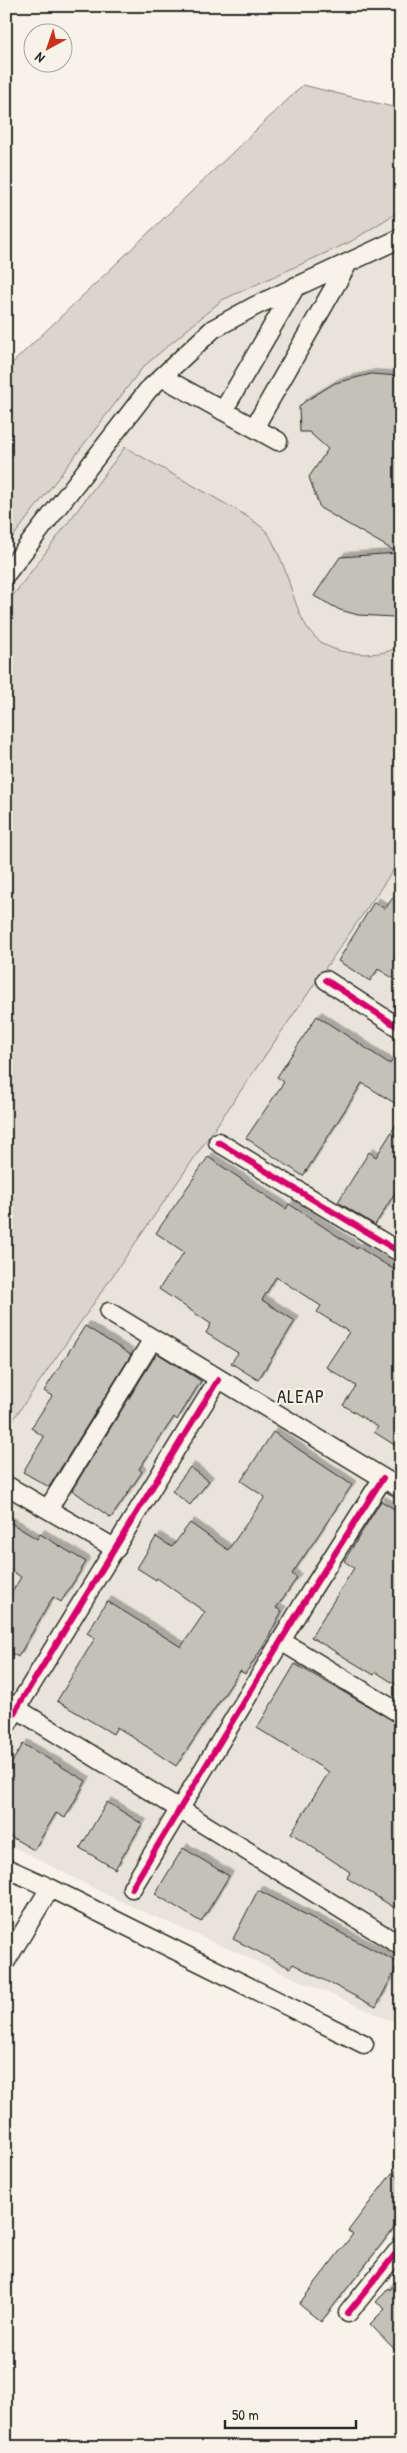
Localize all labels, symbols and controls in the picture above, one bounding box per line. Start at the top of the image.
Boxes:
north arrow [22,22,72,72]
text: N [30,48,48,68]
district label: ALEAP [277,1383,325,1409]
scale bar [225,2398,356,2430]
text: 50 m [232,2404,259,2425]

